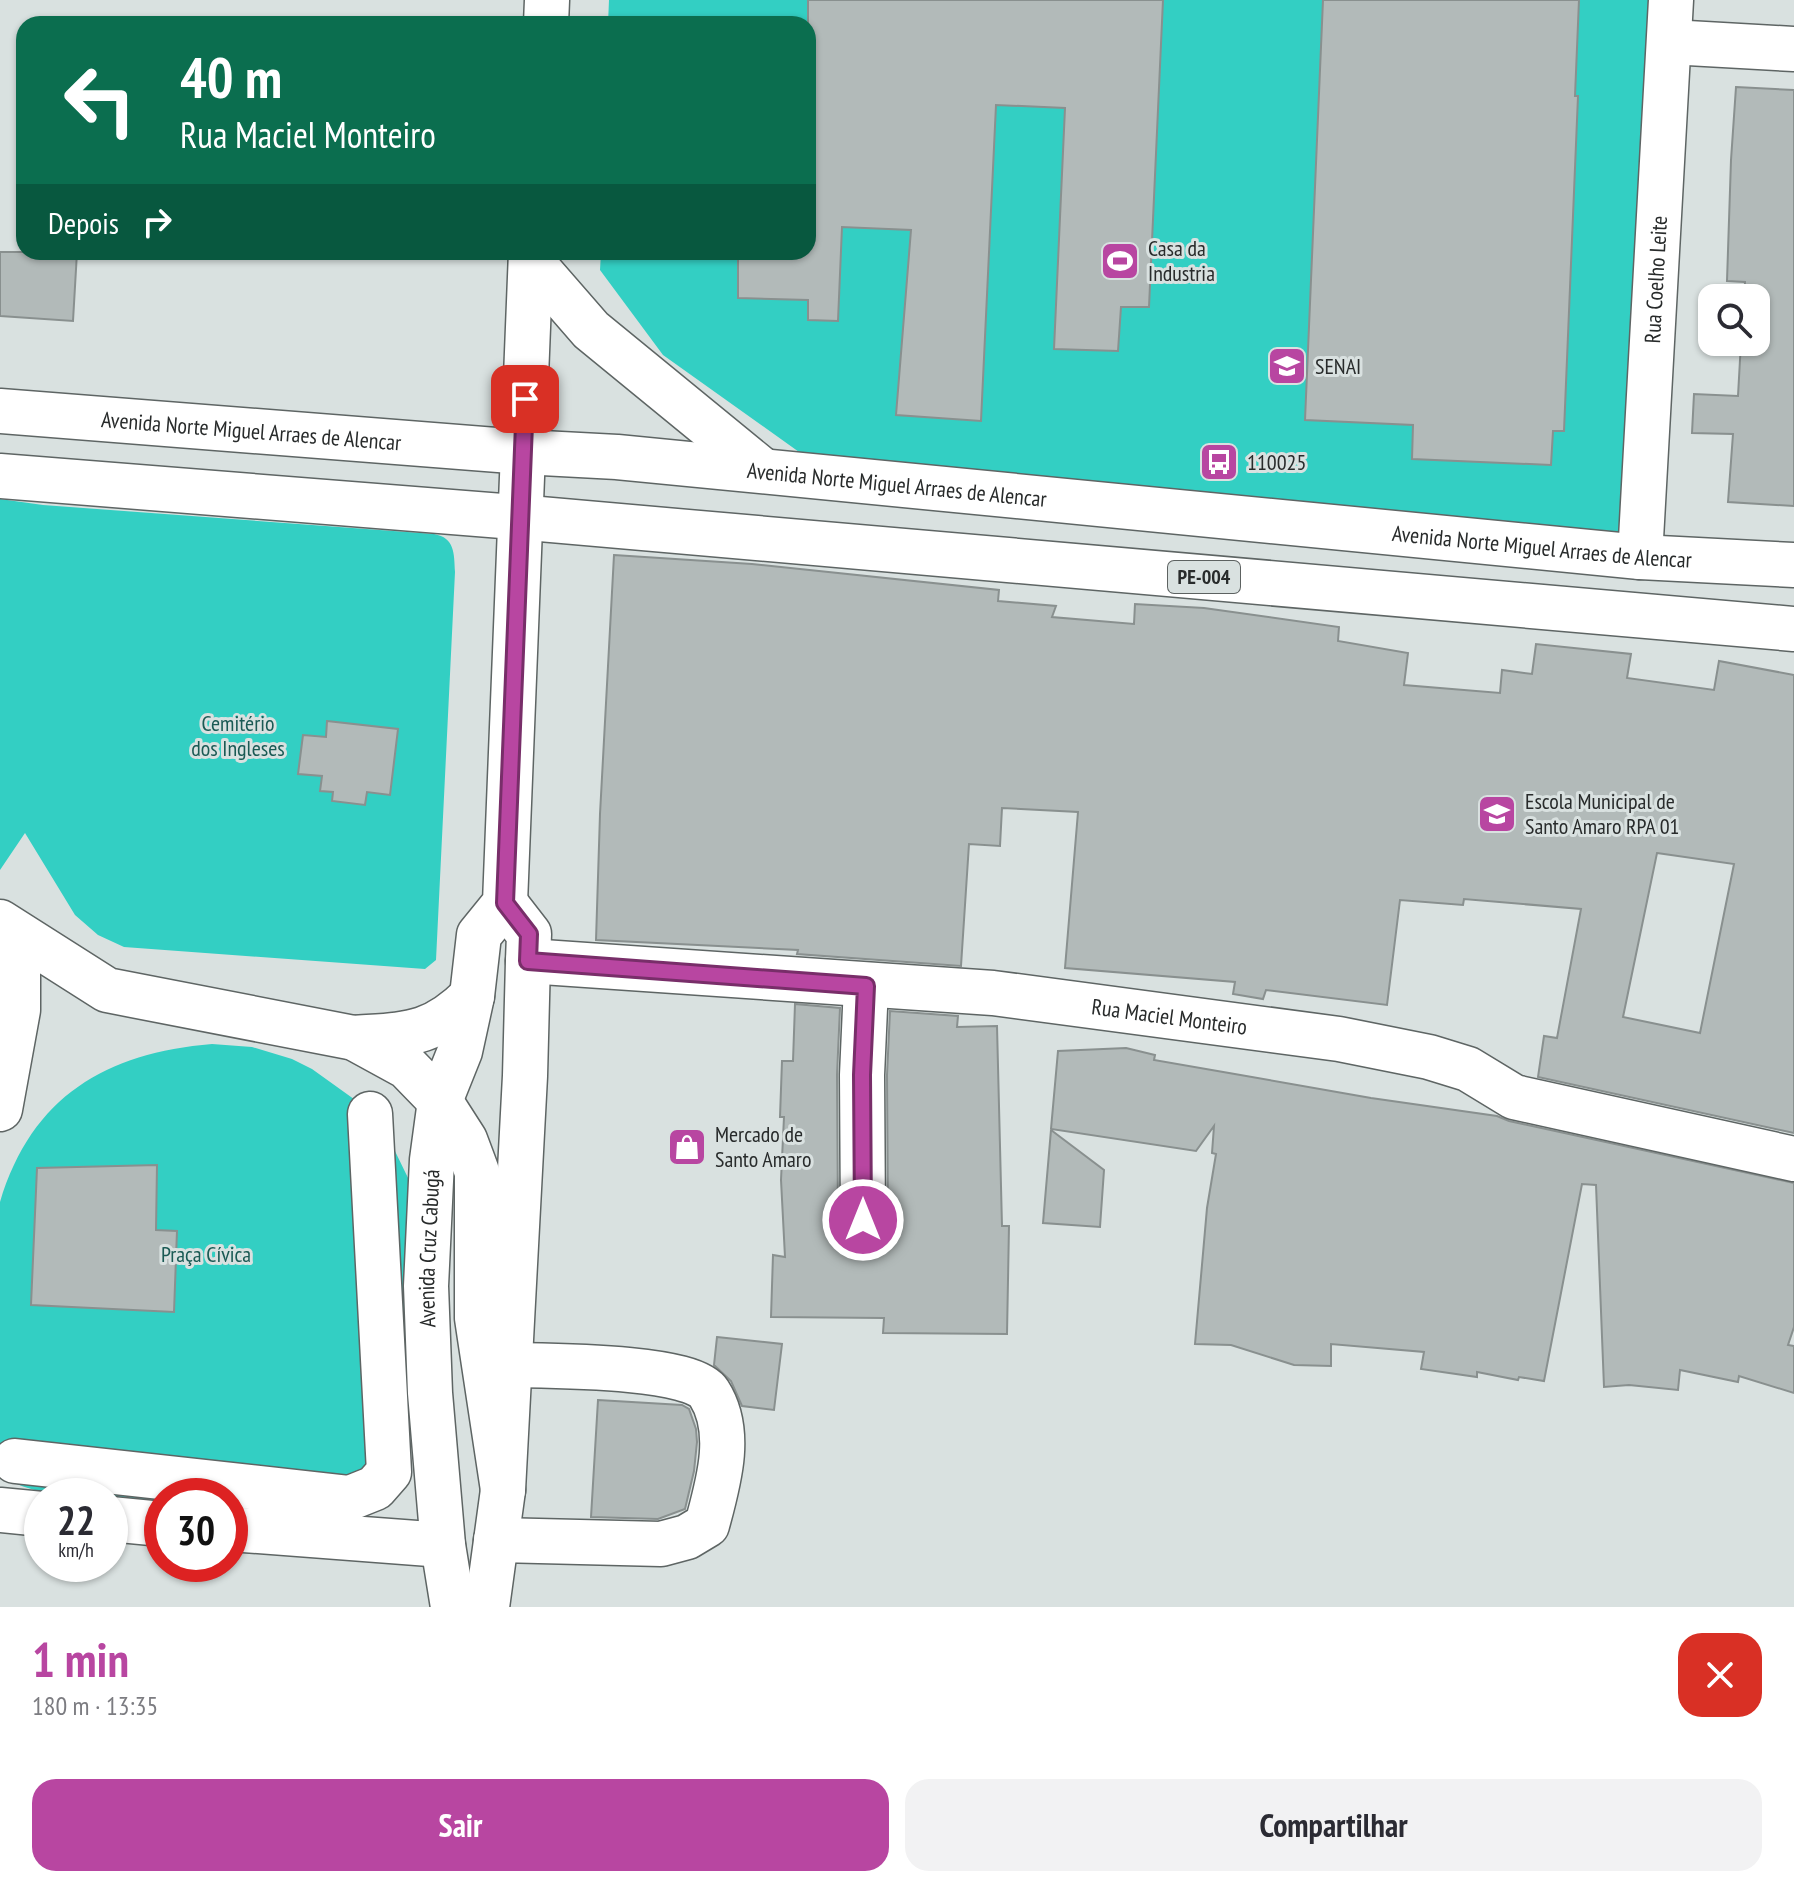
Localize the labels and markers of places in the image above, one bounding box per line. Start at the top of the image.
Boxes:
place label: Casa da Industria [1148,234,1215,287]
sports icon: Casa da Industria [1099,240,1141,282]
school or university icon: SENAI [1266,345,1308,387]
place label: SENAI [1315,352,1361,380]
pin [491,365,559,433]
bus stop icon: 110025 [1198,441,1240,483]
place label: 110025 [1247,448,1306,476]
place label: Escola Municipal de Santo Amaro RPA 01 [1525,787,1680,840]
school or university icon: Escola Municipal de Santo Amaro RPA 01 [1476,793,1518,835]
place label: Mercado de Santo Amaro [715,1120,811,1173]
shop icon: Mercado de Santo Amaro [666,1126,708,1168]

